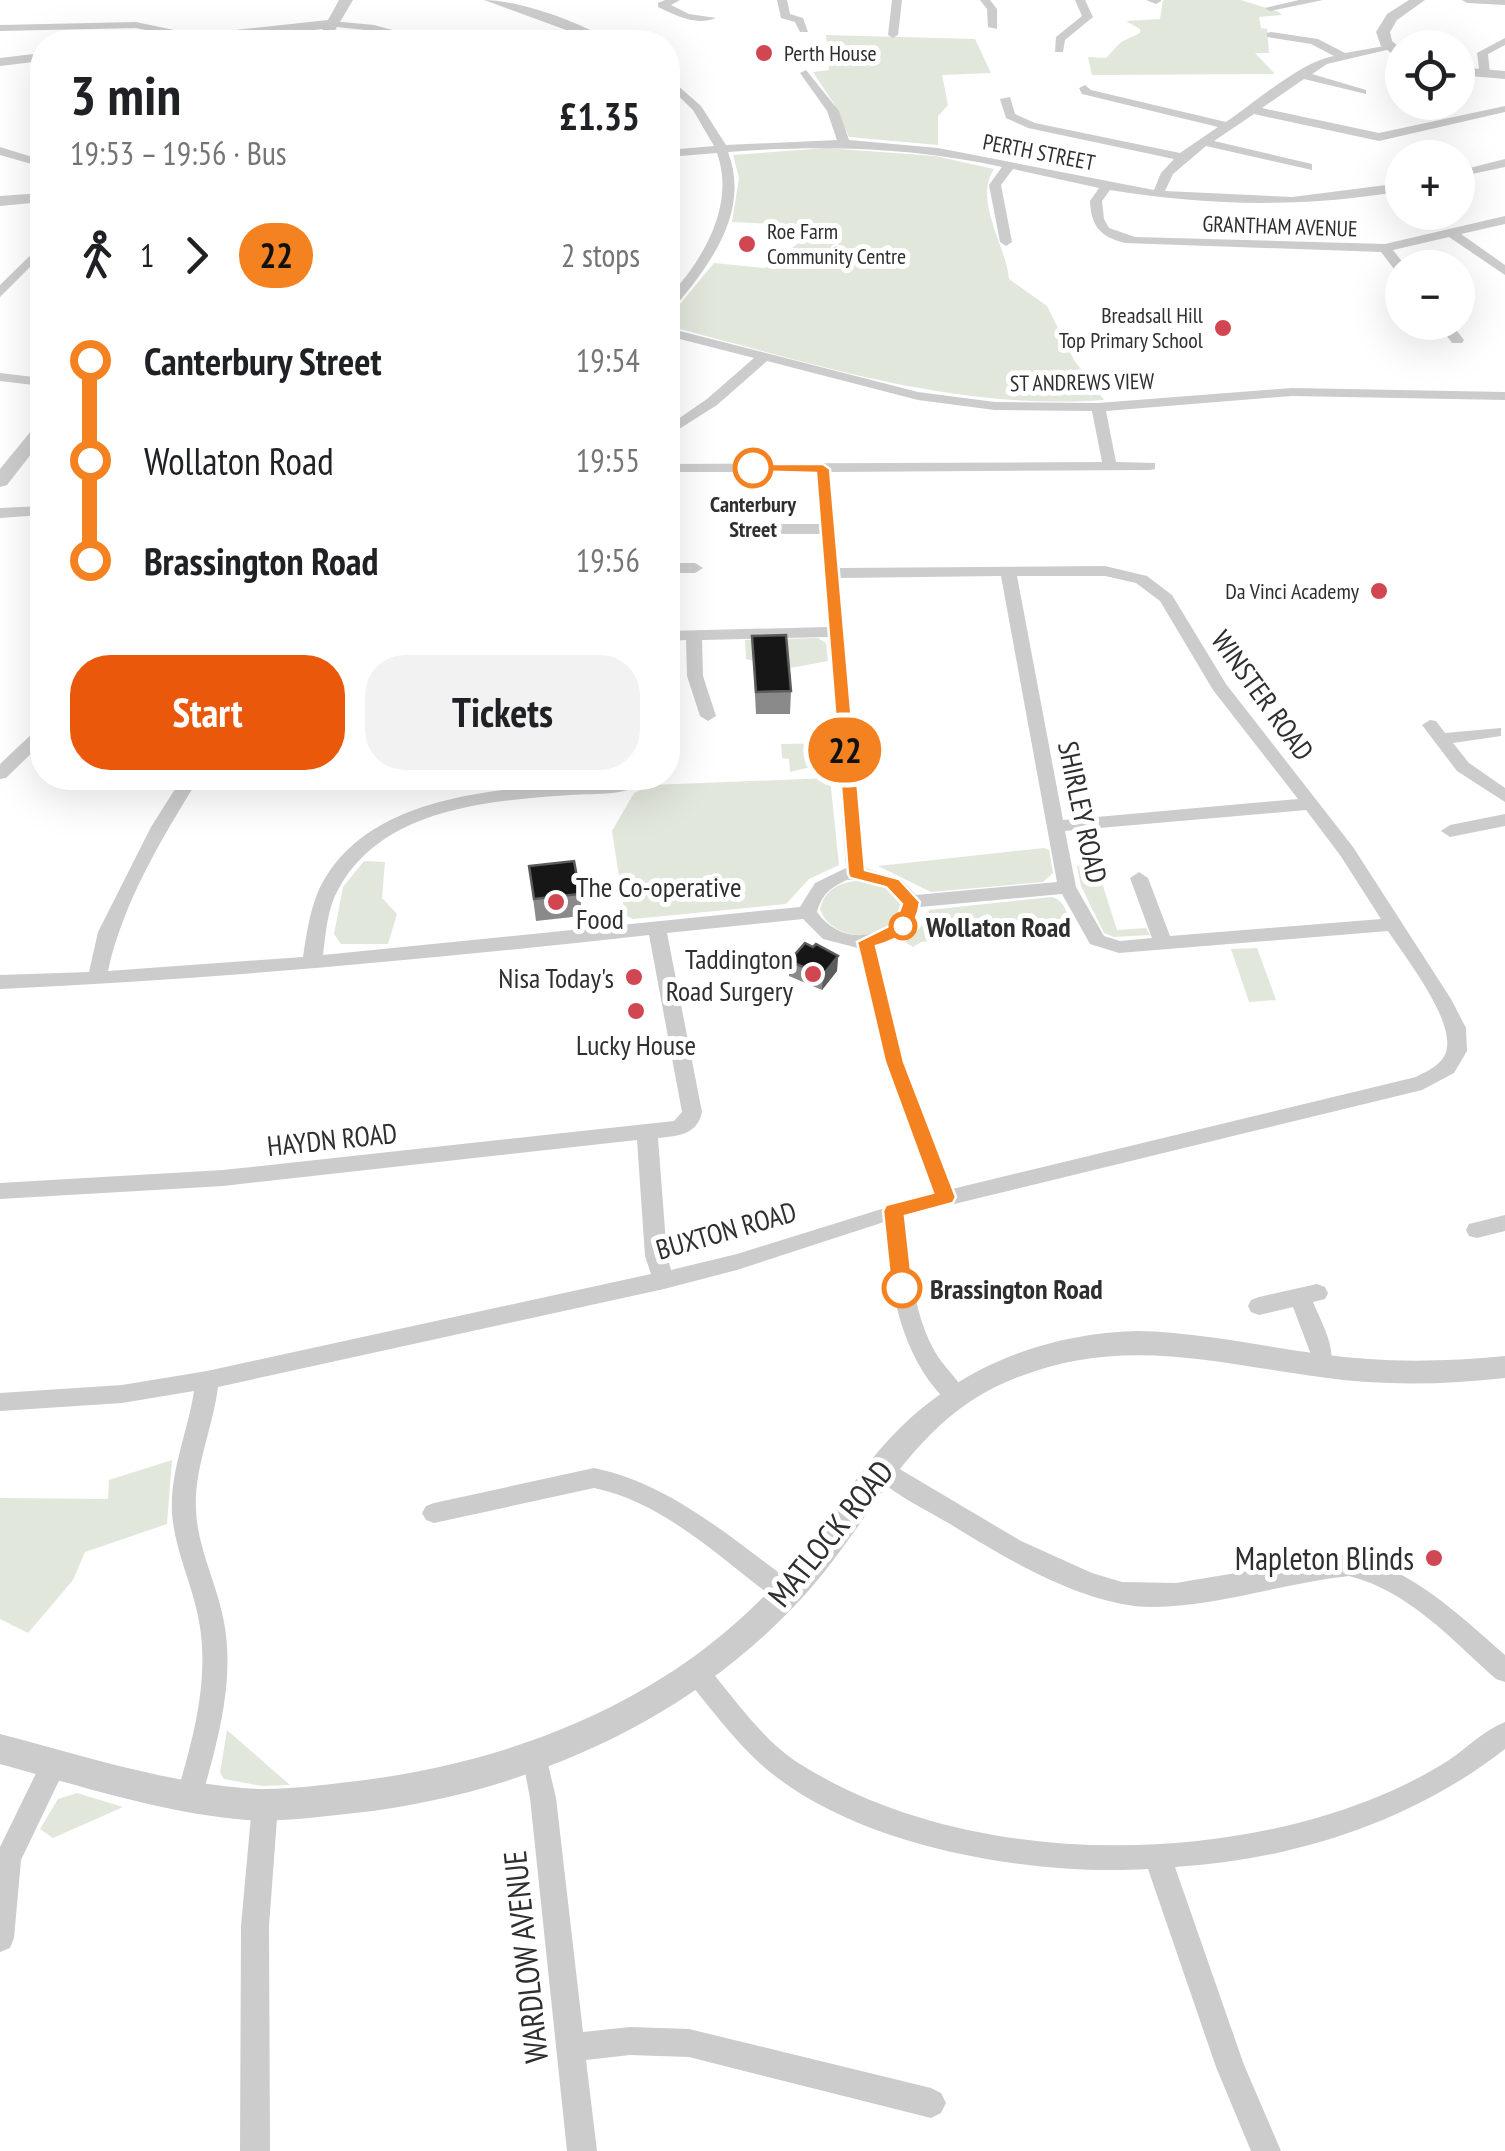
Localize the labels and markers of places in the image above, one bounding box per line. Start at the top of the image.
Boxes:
place label: Perth House [784,39,877,67]
marker: Perth House [753,42,775,64]
place label: Roe Farm Community Centre [767,217,906,270]
marker: Roe Farm Community Centre [736,233,758,255]
place label: Breadsall Hill Top Primary School [1059,301,1204,354]
marker: Breadsall Hill Top Primary School [1212,317,1234,339]
marker: Canterbury Street [734,449,772,487]
place label: Canterbury Street [710,490,797,543]
place label: Da Vinci Academy [1225,577,1360,605]
marker: Da Vinci Academy [1368,580,1390,602]
place label: The Co-operative Food [576,868,742,937]
marker: The Co-operative Food [545,891,567,913]
place label: Wollaton Road [925,908,1071,945]
marker: Wollaton Road [890,913,916,939]
place label: Taddington Road Surgery [666,940,793,1009]
place label: Nisa Today's [498,959,614,996]
marker: Taddington Road Surgery [802,963,824,985]
marker: Nisa Today's [623,966,645,988]
marker: Lucky House [625,1000,647,1022]
place label: Lucky House [576,1026,696,1063]
marker: Brassington Road [883,1269,921,1307]
place label: Brassington Road [930,1270,1103,1307]
place label: Mapleton Blinds [1235,1537,1414,1579]
marker: Mapleton Blinds [1423,1547,1445,1569]

